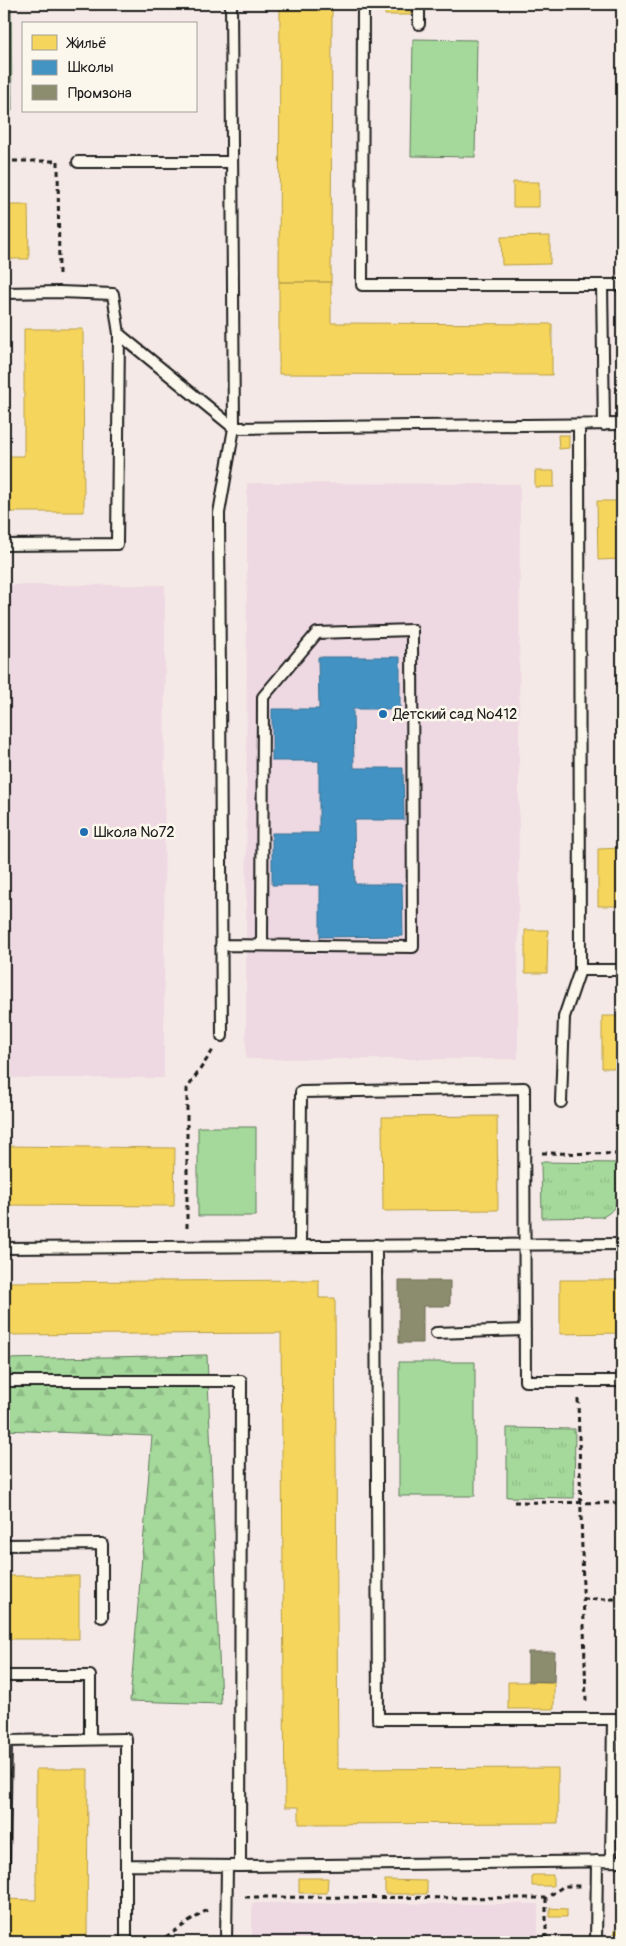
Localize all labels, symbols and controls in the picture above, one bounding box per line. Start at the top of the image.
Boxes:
legend [22,22,198,112]
text: Жильё [66,34,107,53]
text: Школы [68,58,114,77]
text: Промзона [68,84,132,103]
place label: Детский сад №412 [392,705,517,724]
marker: Детский сад №412 [377,708,389,720]
place label: Школа №72 [94,823,175,842]
marker: Школа №72 [78,826,90,838]

